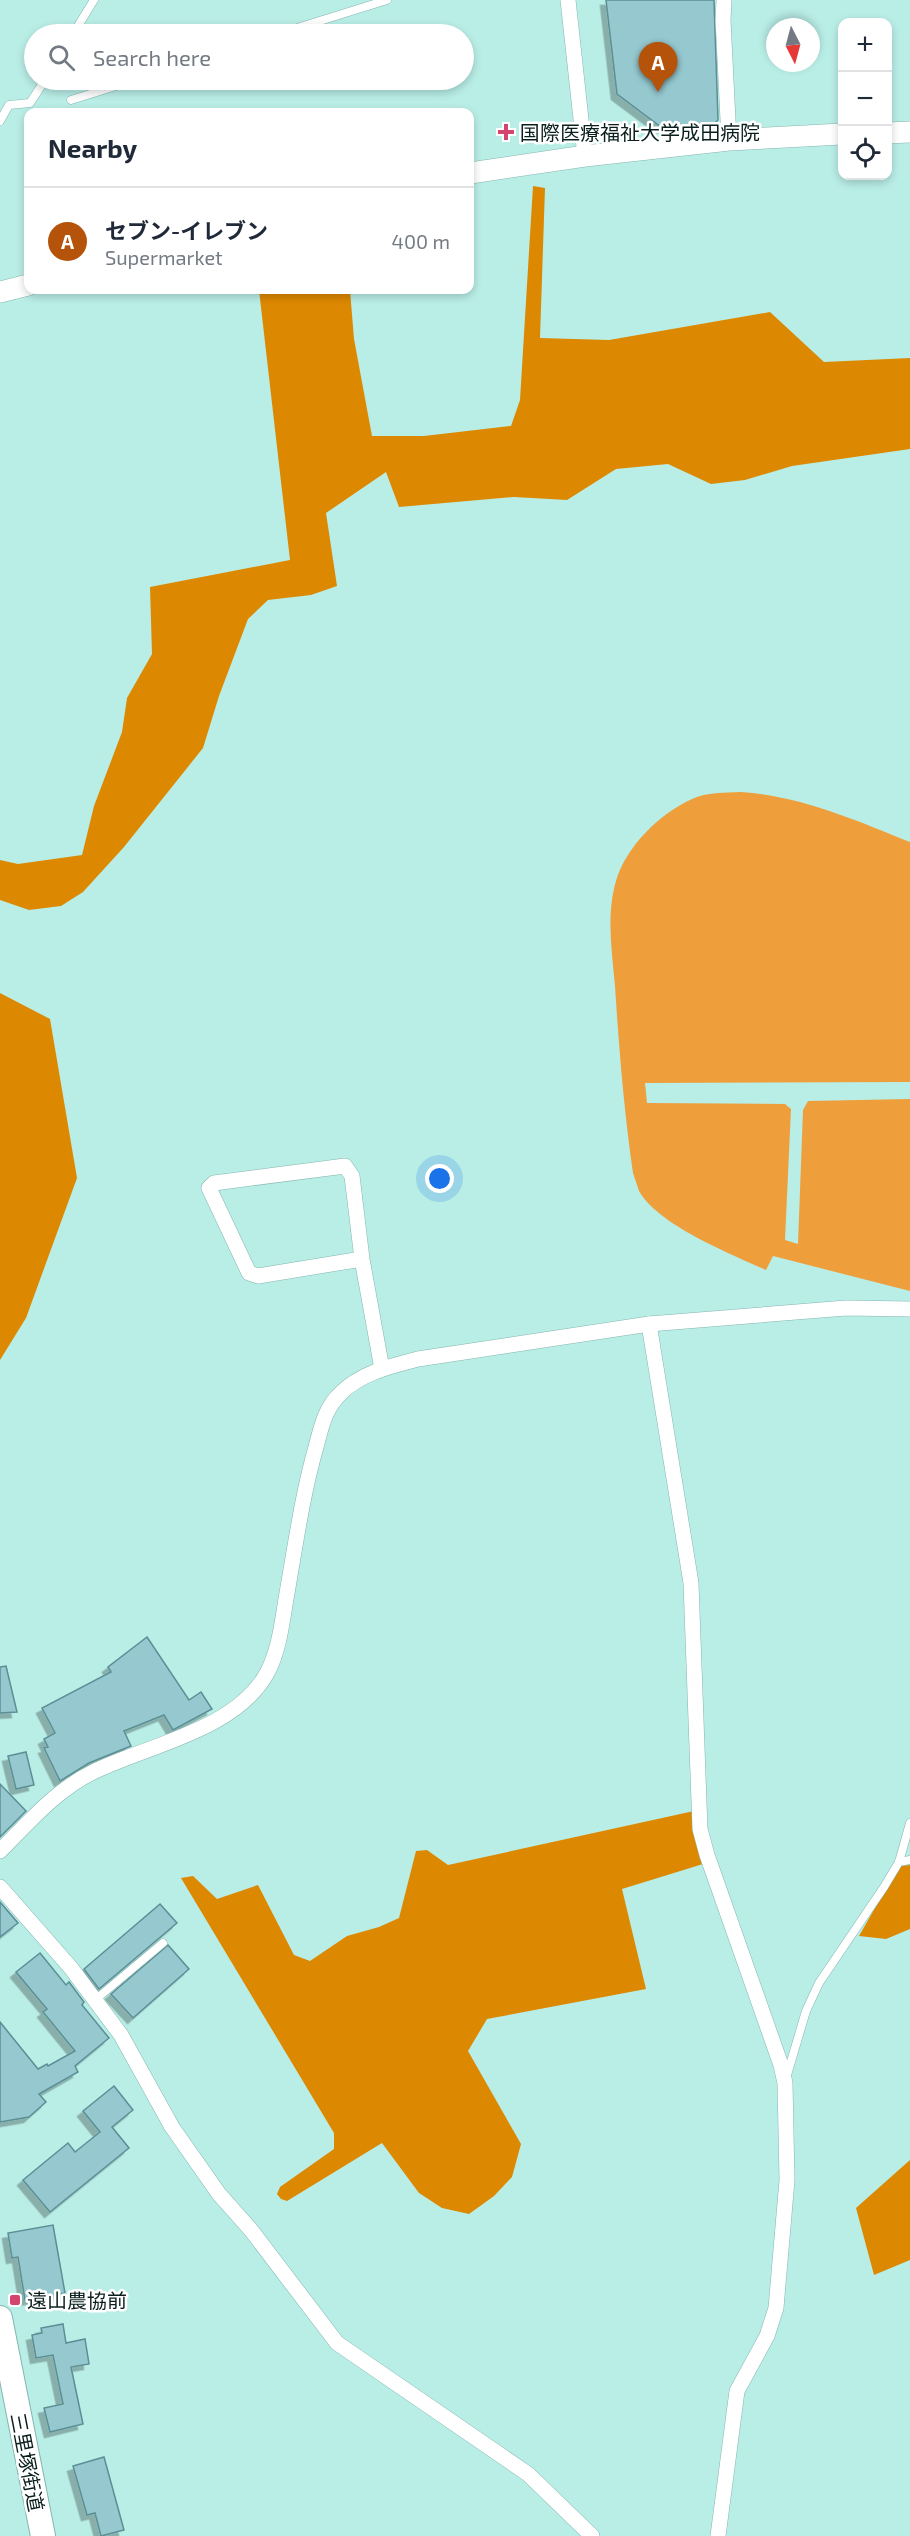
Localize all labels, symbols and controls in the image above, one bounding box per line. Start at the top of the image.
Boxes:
north arrow [766,18,820,72]
map controls [838,18,892,180]
button: + [838,18,892,72]
search box [24,24,474,90]
icon: search [45,41,78,74]
pin: A [638,42,678,92]
text: Search here [93,44,211,70]
button: − [838,72,892,126]
place label: 国際医療福祉大学成田病院 [520,120,760,144]
marker: 国際医療福祉大学成田病院 [497,123,515,141]
button: locate [838,126,892,180]
text: Nearby [48,132,137,163]
text: セブン-イレブン [105,217,268,243]
text: A [61,229,74,253]
text: 400 m [392,229,450,253]
text: Supermarket [105,245,223,269]
your location [425,1164,454,1193]
place label: 遠山農協前 [27,2288,127,2312]
marker: 遠山農協前 [8,2293,22,2307]
street label: 三里塚街道 [7,2411,49,2513]

